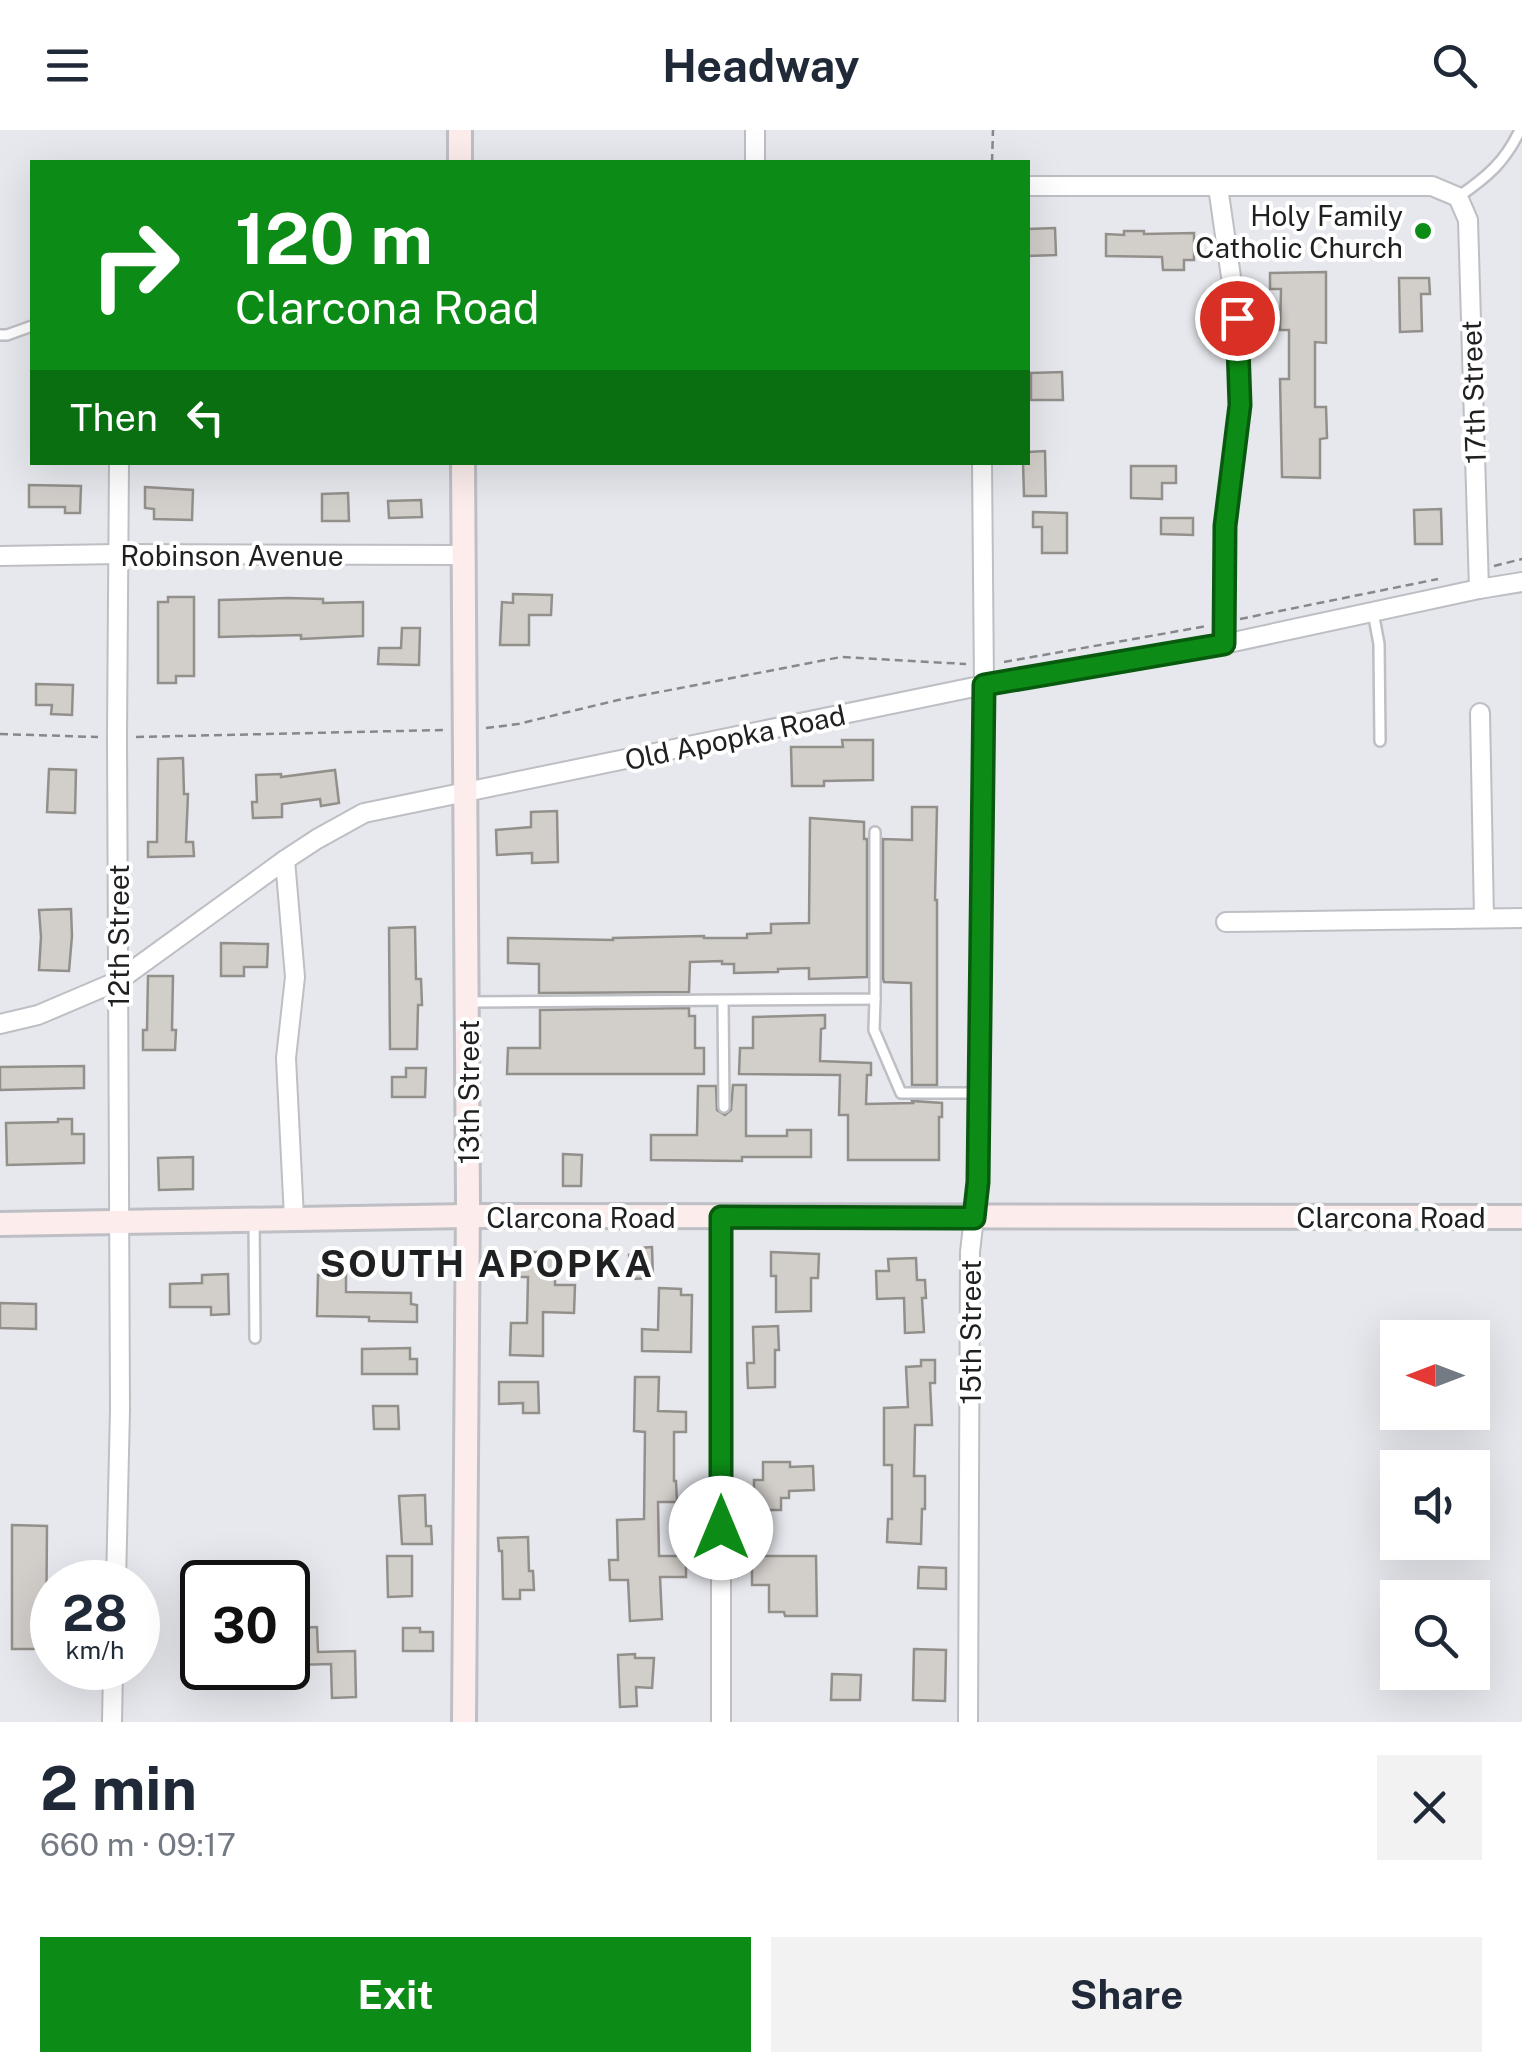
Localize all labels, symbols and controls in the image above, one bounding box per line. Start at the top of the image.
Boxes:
icon: menu [40,38,95,93]
icon: search [1427,38,1482,93]
text: Headway [662,39,860,92]
text: 120 m [235,197,433,280]
place label: Holy Family Catholic Church [1195,199,1403,264]
icon: right [70,200,200,330]
marker: Holy Family Catholic Church [1412,220,1434,242]
pin [1195,276,1280,361]
text: Clarcona Road [235,281,540,334]
icon: arrive [1210,291,1265,346]
street label: 17th Street [1454,320,1492,464]
icon: left [178,390,233,445]
text: Then [70,395,158,440]
street label: Robinson Avenue [120,539,344,572]
street label: Old Apopka Road [622,698,848,776]
street label: 12th Street [102,864,135,1008]
street label: 13th Street [452,1020,485,1164]
street label: Clarcona Road [486,1201,676,1234]
street label: Clarcona Road [1296,1201,1486,1234]
district label: SOUTH APOPKA [320,1241,655,1286]
street label: 15th Street [954,1260,987,1404]
north arrow [1380,1320,1490,1430]
map controls [1380,1320,1490,1690]
button: sound [1380,1450,1490,1560]
position arrow [669,1476,773,1580]
speed limit sign: 30 [180,1560,310,1690]
button: search [1380,1580,1490,1690]
text: 28 [62,1583,128,1642]
text: km/h [66,1635,124,1665]
text: 2 min [40,1753,197,1824]
button: close [1377,1755,1482,1860]
text: 660 m · 09:17 [40,1826,236,1863]
button: Exit [40,1937,751,2052]
button: Share [771,1937,1482,2052]

